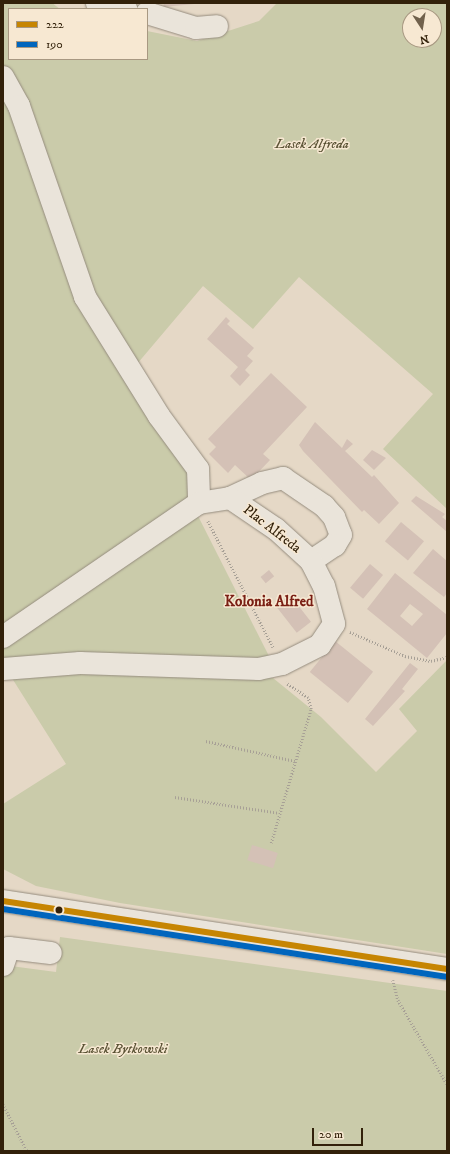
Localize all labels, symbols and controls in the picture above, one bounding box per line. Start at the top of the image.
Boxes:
legend [8,8,148,60]
north arrow [402,8,442,48]
text: 222 [46,17,64,32]
text: N [418,31,430,47]
text: 190 [46,37,63,52]
park label: Lasek Alfreda [275,136,349,152]
street label: Plac Alfreda [240,501,304,557]
district label: Kolonia Alfred [225,593,313,611]
unlabelled marker [54,905,64,915]
park label: Lasek Bytkowski [79,1041,167,1057]
scale bar [314,1120,365,1146]
text: 20 m [319,1127,343,1142]

